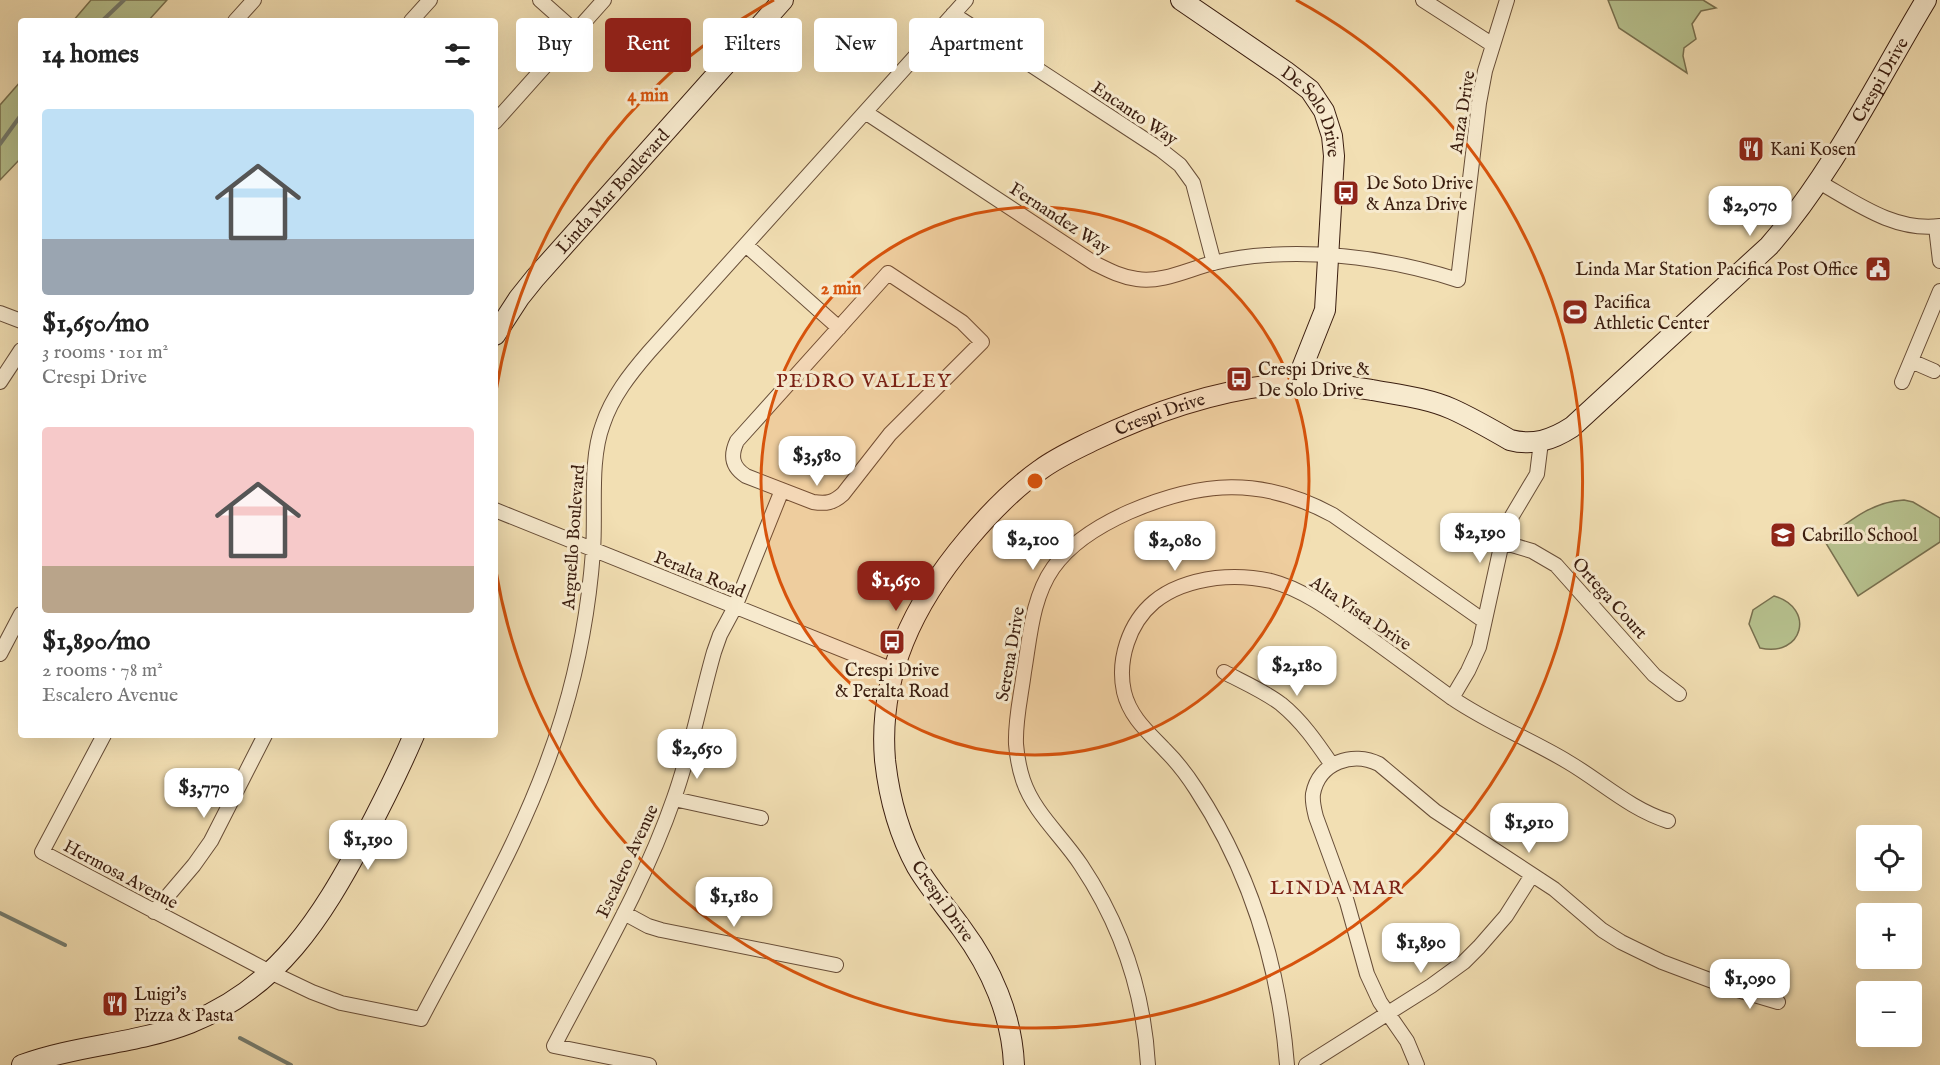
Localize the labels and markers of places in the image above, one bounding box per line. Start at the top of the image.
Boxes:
restaurant icon: Kani Kosen [1736,134,1766,164]
place label: Kani Kosen [1770,139,1856,162]
place label: De Soto Drive & Anza Drive [1366,173,1473,217]
bus stop icon: De Soto Drive & Anza Drive [1331,178,1361,208]
pin: $2,070 [1701,186,1799,237]
public building icon: Linda Mar Station Pacifica Post Office [1863,254,1893,284]
place label: Linda Mar Station Pacifica Post Office [1575,259,1858,282]
place label: Pacifica Athletic Center [1593,292,1710,336]
sports icon: Pacifica Athletic Center [1560,297,1590,327]
place label: Crespi Drive & De Solo Drive [1258,359,1370,403]
bus stop icon: Crespi Drive & De Solo Drive [1224,364,1254,394]
pin: $3,580 [768,436,866,487]
centre of rings [1025,471,1045,491]
pin: $2,190 [1431,513,1529,564]
pin: $2,100 [984,520,1082,571]
school or university icon: Cabrillo School [1768,520,1798,550]
pin: $2,080 [1126,521,1224,572]
place label: Cabrillo School [1802,525,1918,548]
pin: $1,650 [847,561,945,612]
bus stop icon: Crespi Drive & Peralta Road [877,627,907,657]
pin: $2,180 [1248,646,1346,697]
place label: Crespi Drive & Peralta Road [835,660,949,704]
pin: $2,650 [648,729,746,780]
pin: $3,770 [155,768,253,819]
pin: $1,910 [1480,803,1578,854]
pin: $1,190 [319,820,417,871]
pin: $1,180 [685,877,783,928]
pin: $1,890 [1372,923,1470,974]
pin: $1,090 [1701,959,1799,1010]
place label: Luigi's Pizza & Pasta [134,984,234,1028]
restaurant icon: Luigi's Pizza & Pasta [100,989,130,1019]

